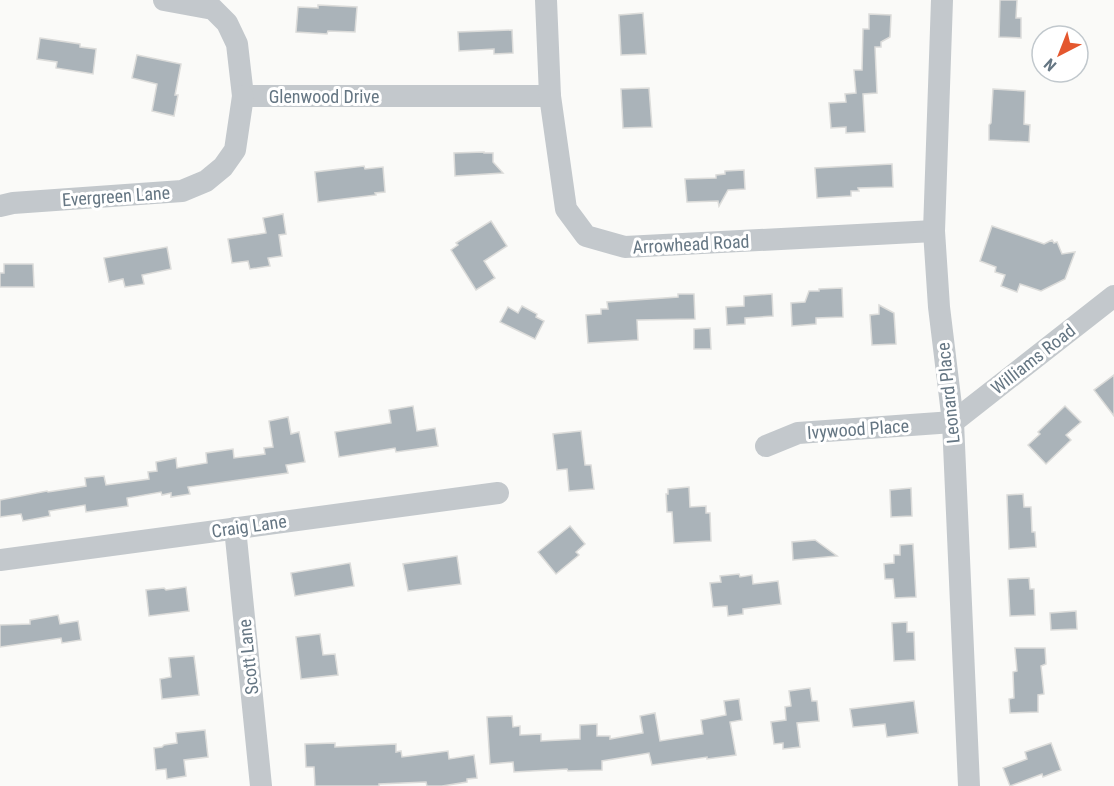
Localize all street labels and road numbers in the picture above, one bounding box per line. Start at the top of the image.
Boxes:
street label: Glenwood Drive [269,86,379,107]
street label: Evergreen Lane [61,182,171,210]
street label: Arrowhead Road [632,230,750,258]
street label: Williams Road [987,320,1079,398]
street label: Leonard Place [932,342,964,444]
street label: Ivywood Place [806,415,910,443]
street label: Craig Lane [210,510,288,542]
street label: Scott Lane [234,618,262,696]

